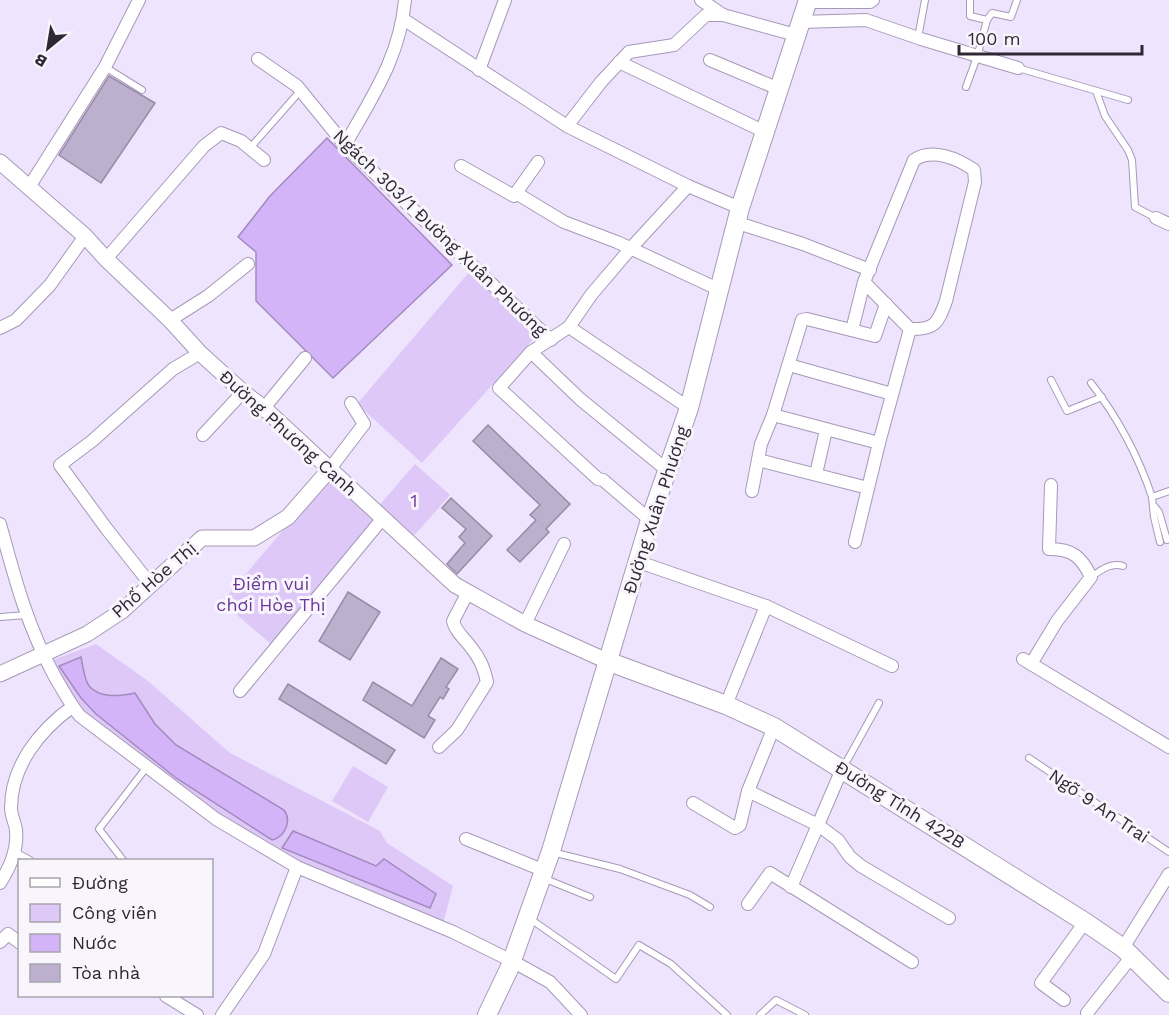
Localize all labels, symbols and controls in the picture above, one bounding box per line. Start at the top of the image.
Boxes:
north arrow [18,18,78,78]
scale bar [959,18,1142,56]
text: 100 m [968,28,1021,49]
text: B [31,50,50,72]
street label: Ngách 303/1 Đường Xuân Phương [329,125,552,341]
street label: Đường Phương Canh [215,365,361,500]
street label: Đường Xuân Phương [618,423,693,597]
park label: 1 [410,490,418,511]
street label: Phố Hòe Thị [107,537,200,622]
park label: Điểm vui chơi Hòe Thị [216,573,326,615]
street label: Đường Tỉnh 422B [831,756,969,853]
street label: Ngõ 9 An Trai [1045,764,1153,847]
legend [18,859,213,997]
text: Đường [72,872,128,893]
text: Công viên [72,902,157,923]
text: Nước [72,932,117,953]
text: Tòa nhà [72,962,140,983]

